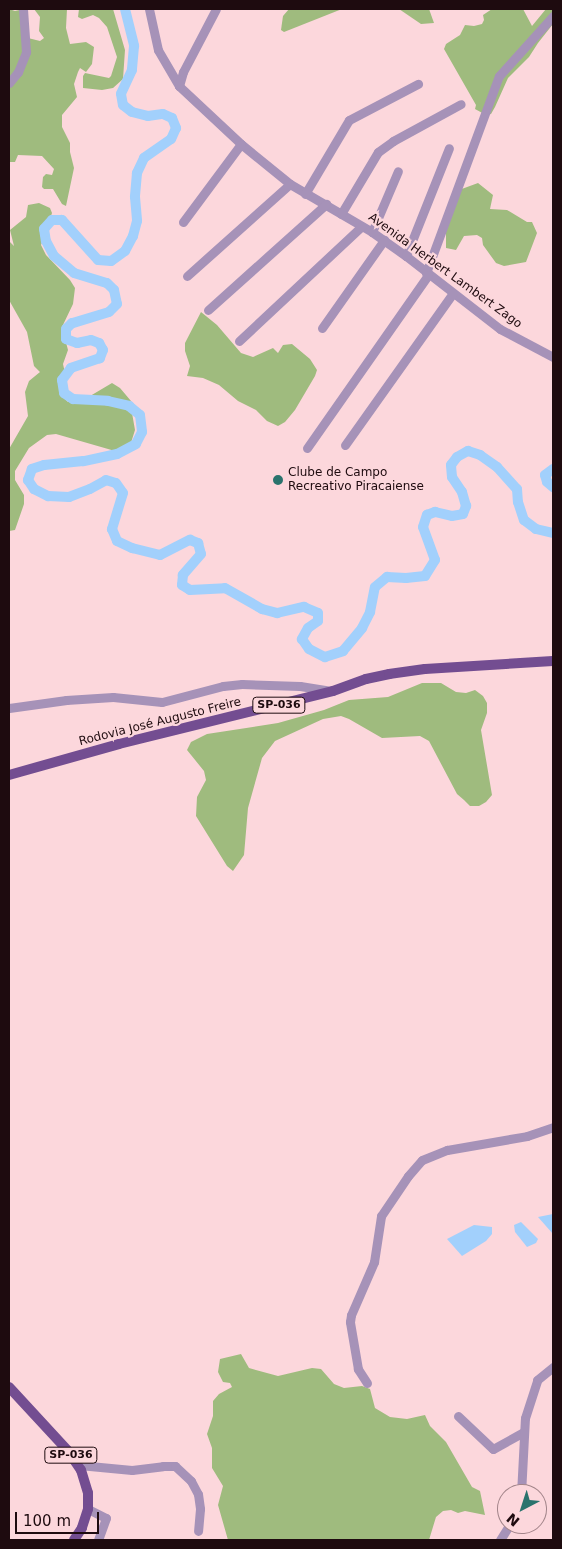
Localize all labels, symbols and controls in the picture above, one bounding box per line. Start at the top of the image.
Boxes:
street label: Avenida Herbert Lambert Zago [365,210,525,332]
place label: Clube de Campo Recreativo Piracaiense [288,466,424,494]
marker: Clube de Campo Recreativo Piracaiense [272,474,284,486]
street label: Rodovia José Augusto Freire [77,695,243,749]
road number: SP-036 [252,696,306,714]
road number: SP-036 [44,1446,98,1464]
north arrow [497,1484,547,1534]
scale bar [18,1502,101,1534]
text: N [503,1510,523,1530]
text: 100 m [23,1512,71,1530]

